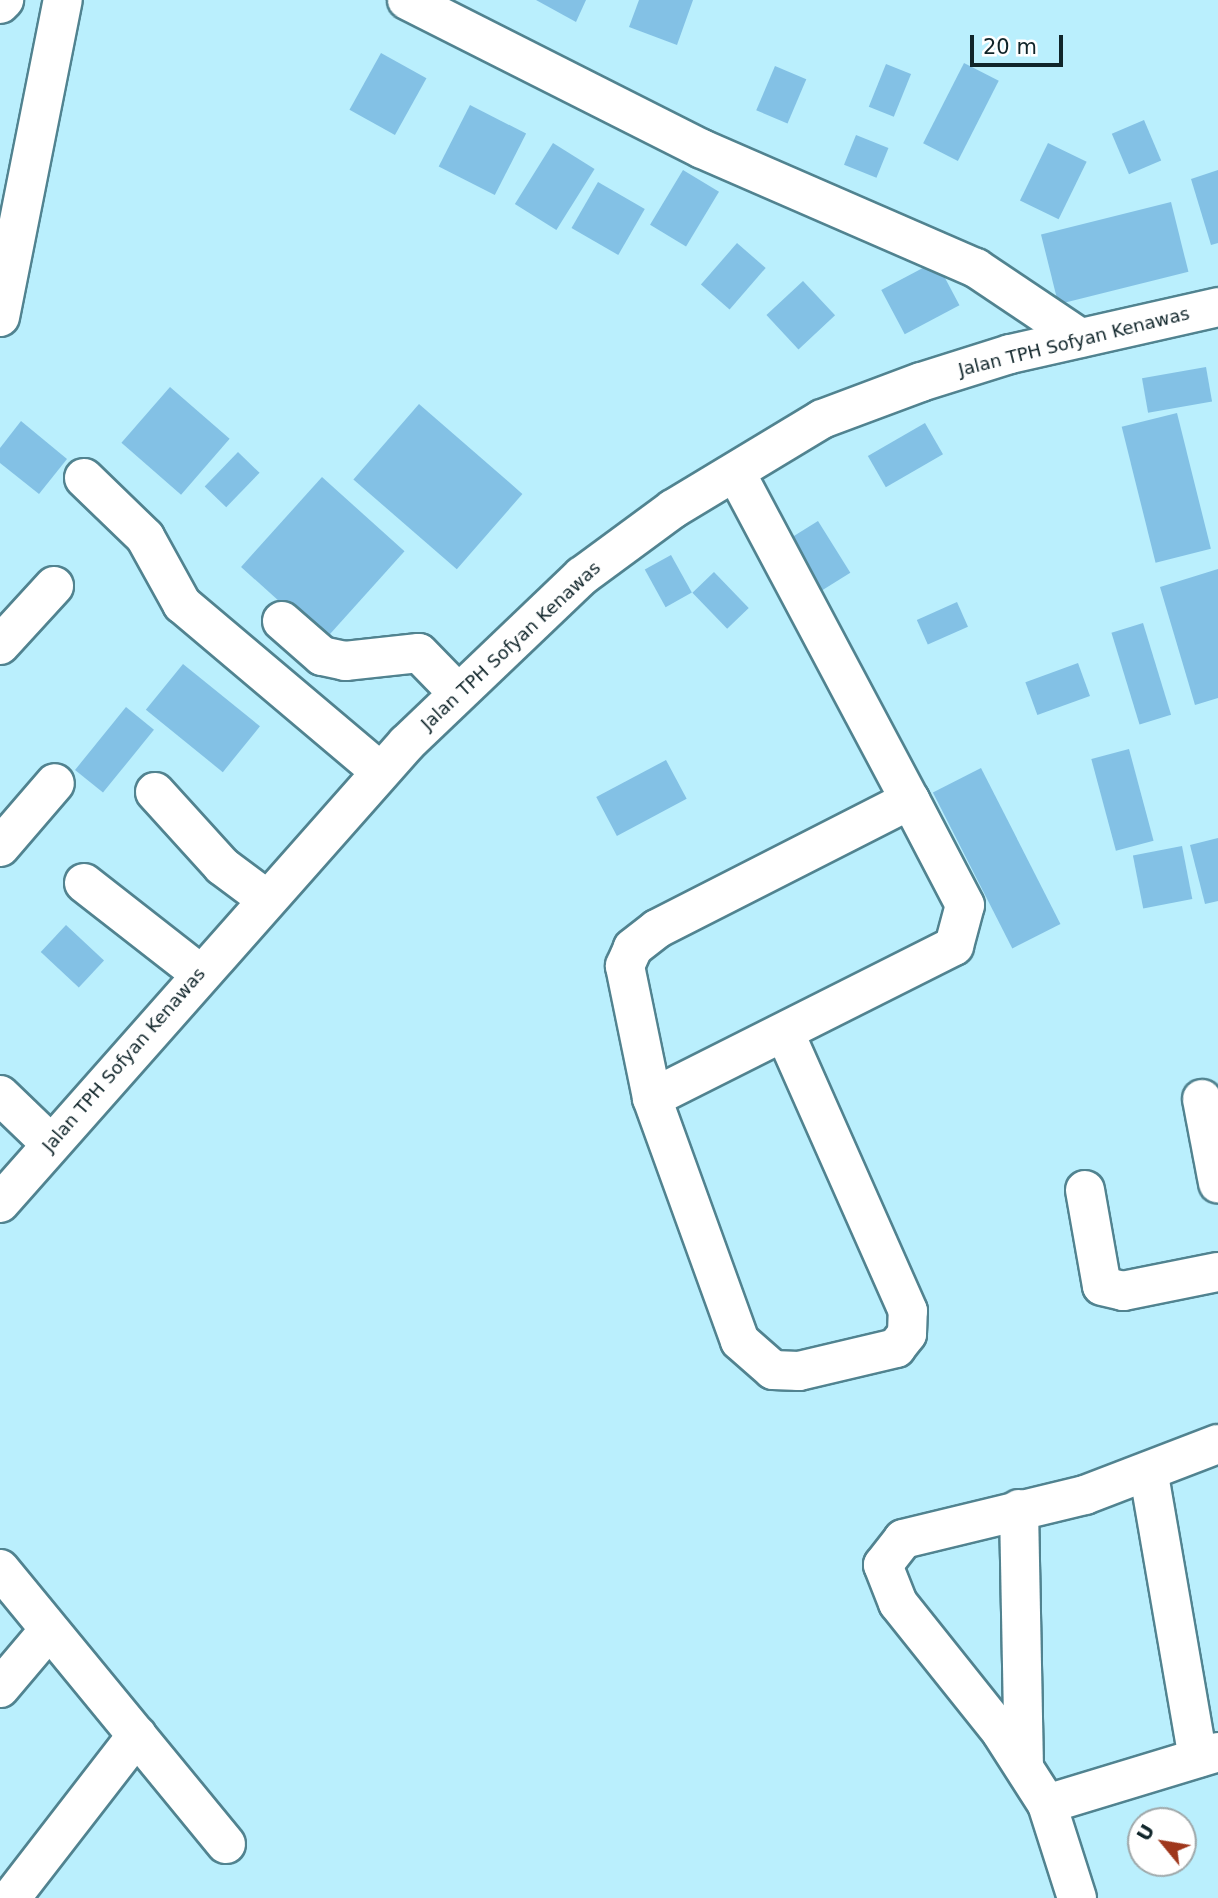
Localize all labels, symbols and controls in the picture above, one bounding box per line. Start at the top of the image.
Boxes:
scale bar [973,21,1066,65]
text: 20 m [983,35,1037,59]
street label: Jalan TPH Sofyan Kenawas [956,303,1192,381]
street label: Jalan TPH Sofyan Kenawas [417,557,605,735]
street label: Jalan TPH Sofyan Kenawas [38,963,210,1157]
north arrow [1127,1807,1197,1877]
text: U [1132,1820,1159,1845]

